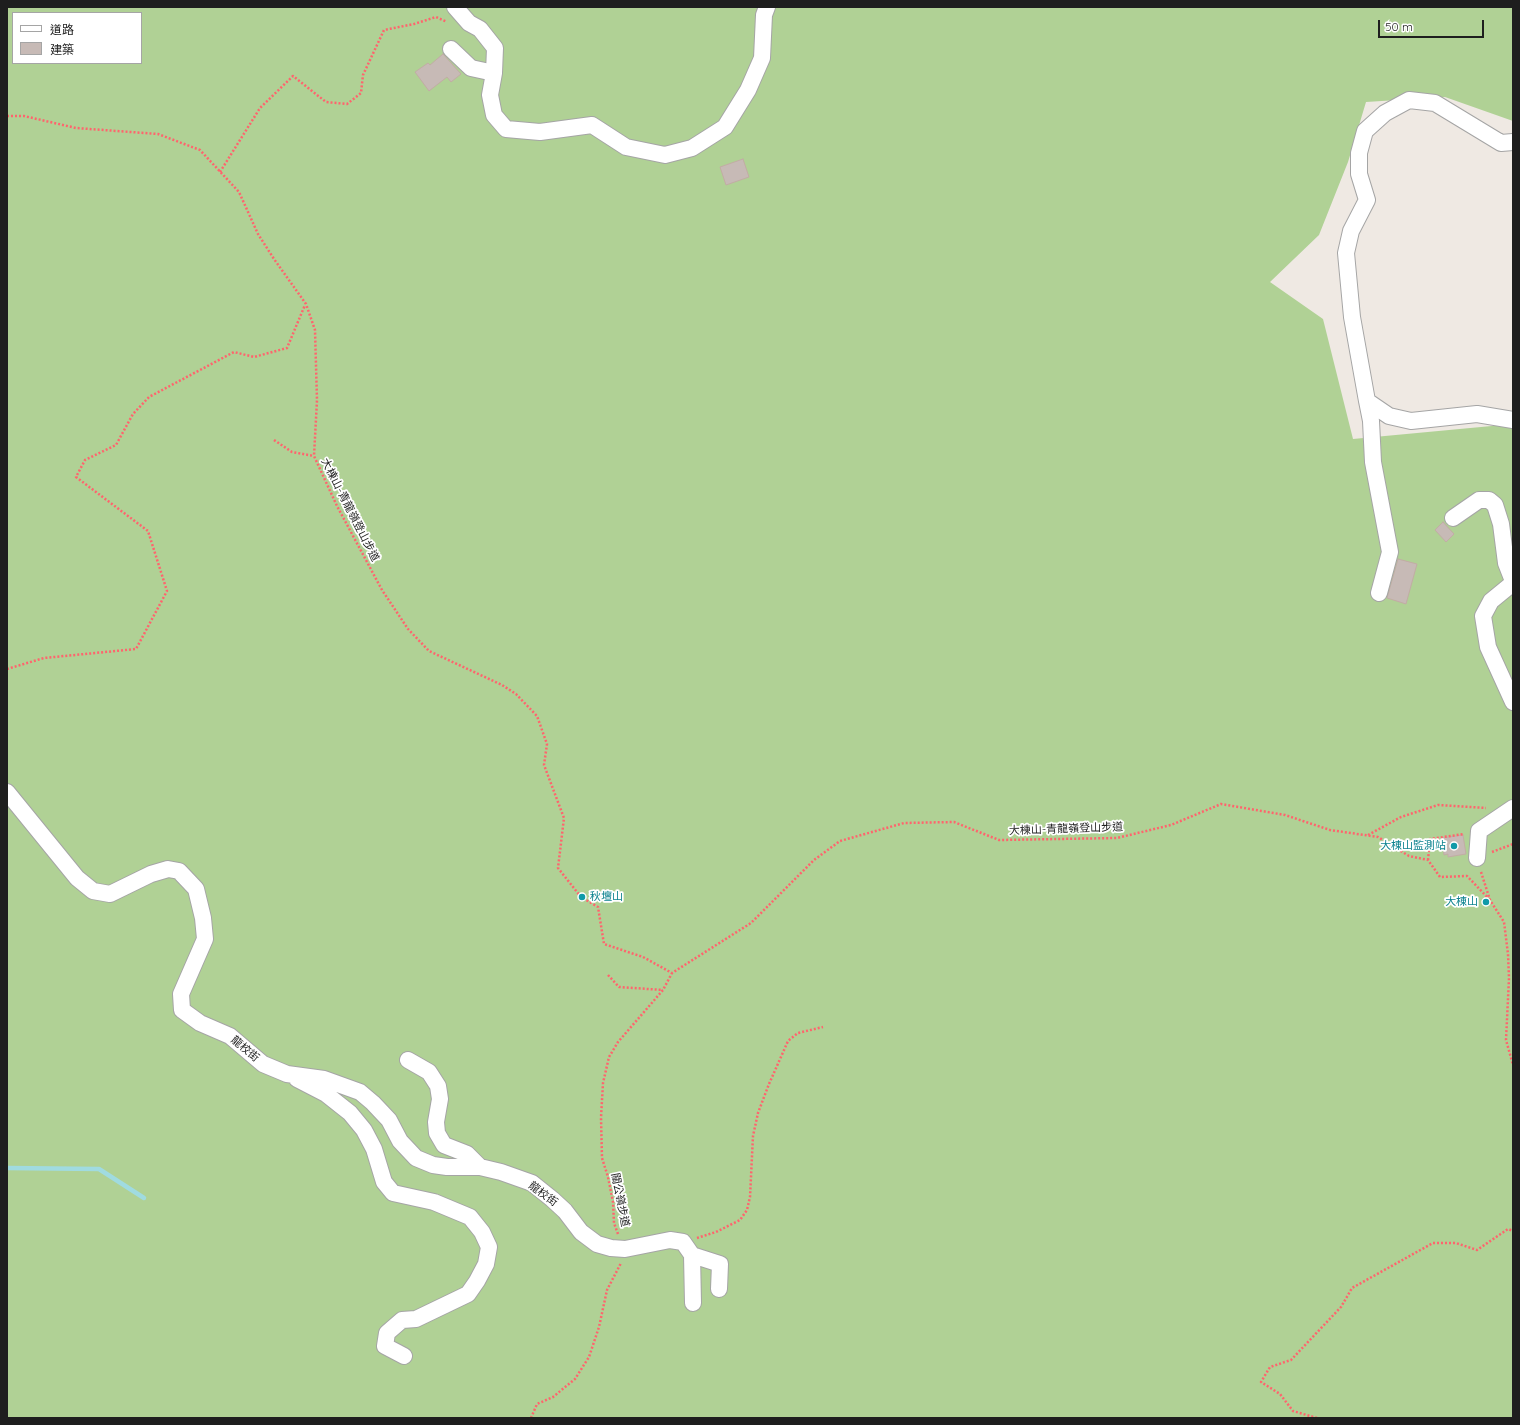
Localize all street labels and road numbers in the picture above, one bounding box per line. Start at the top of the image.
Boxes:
street label: 大棟山-青龍嶺登山步道 [318,456,382,564]
street label: 大棟山-青龍嶺登山步道 [1009,820,1123,838]
street label: 龍校街 [228,1033,262,1065]
street label: 關公嶺步道 [608,1172,632,1228]
street label: 龍校街 [526,1179,560,1209]

